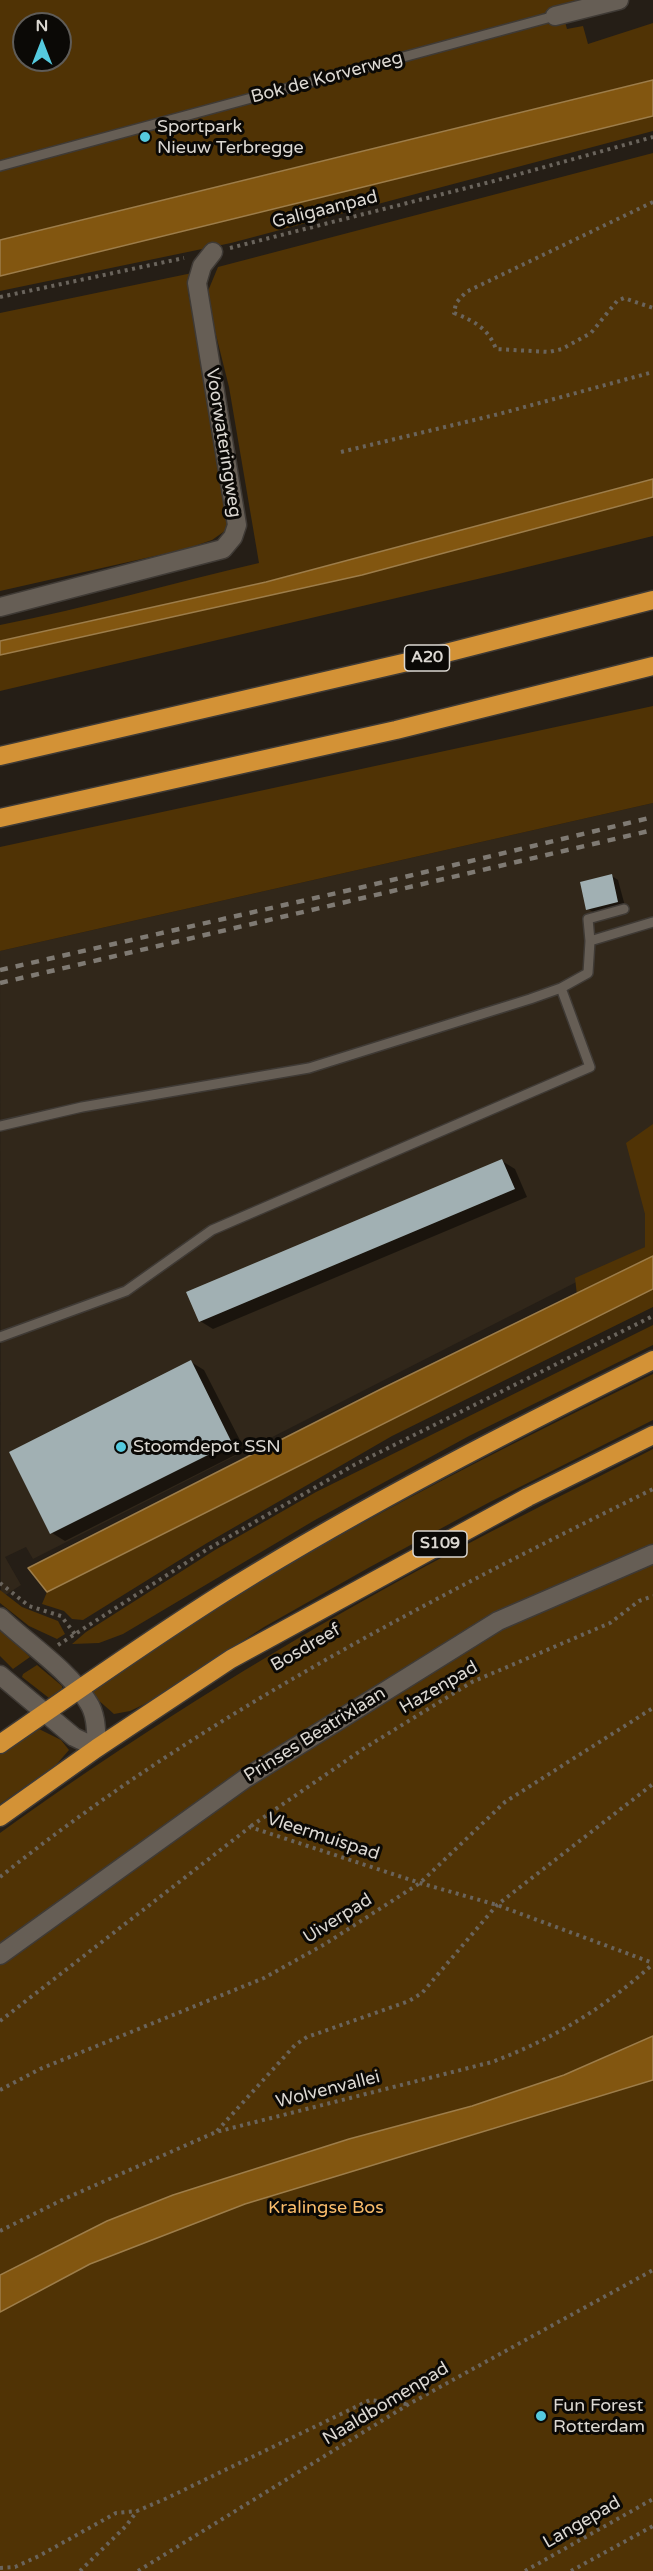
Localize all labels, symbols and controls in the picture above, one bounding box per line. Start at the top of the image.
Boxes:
north arrow [12,12,72,72]
text: N [36,16,48,36]
street label: Bok de Korverweg [249,47,405,109]
place label: Sportpark Nieuw Terbregge [157,116,304,158]
marker: Sportpark Nieuw Terbregge [138,130,152,144]
street label: Galigaanpad [270,186,380,234]
street label: Voorwateringweg [201,367,245,519]
road number: A20 [404,645,450,671]
place label: Stoomdepot SSN [133,1436,281,1458]
marker: Stoomdepot SSN [114,1440,128,1454]
road number: S109 [413,1531,467,1557]
street label: Bosdreef [267,1619,345,1677]
street label: Hazenpad [396,1657,482,1719]
street label: Prinses Beatrixlaan [240,1683,390,1787]
street label: Vleermuispad [264,1809,382,1865]
street label: Uiverpad [300,1889,376,1949]
street label: Wolvenvallei [274,2067,382,2113]
park label: Kralingse Bos [268,2197,384,2219]
street label: Naaldbomenpad [319,2358,453,2450]
place label: Fun Forest Rotterdam [553,2395,645,2438]
marker: Fun Forest Rotterdam [534,2409,548,2423]
street label: Langepad [539,2492,625,2554]

